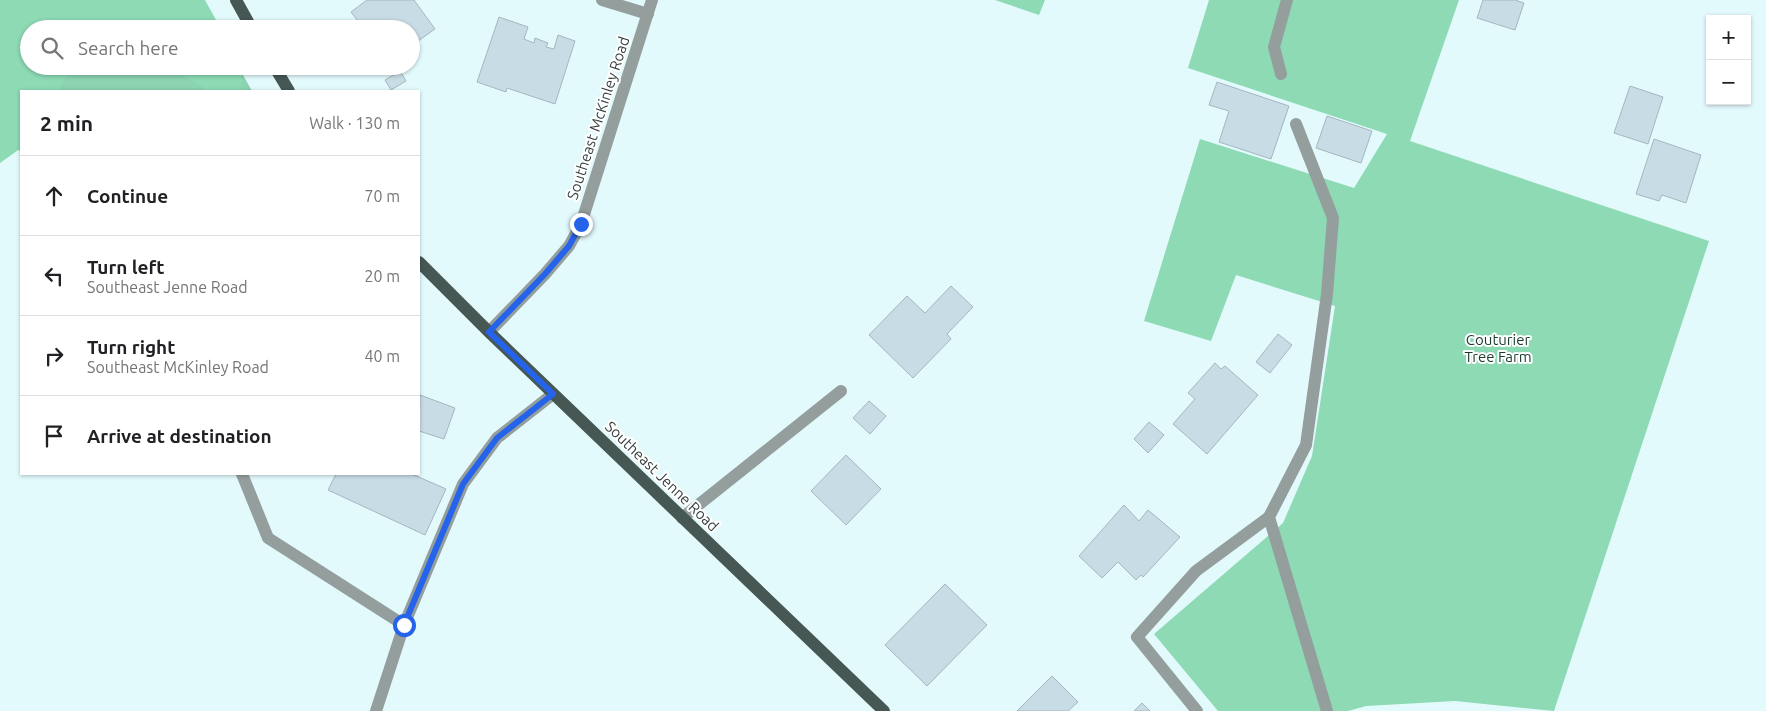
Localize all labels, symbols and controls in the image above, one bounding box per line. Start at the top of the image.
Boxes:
map controls [1706,15,1751,105]
button: + [1706,15,1751,60]
search box [20,20,420,75]
icon: search [38,34,66,62]
street label: Southeast McKinley Road [564,34,632,202]
text: Search here [78,37,178,59]
button: − [1706,60,1751,105]
text: 2 min [40,111,93,135]
text: Walk · 130 m [309,114,400,132]
icon: ahead [40,182,68,210]
text: Continue [87,185,168,207]
text: 70 m [364,187,400,205]
route end [570,213,593,236]
text: Turn left [87,256,165,278]
icon: left [40,262,68,290]
text: 20 m [364,267,400,285]
text: Southeast Jenne Road [87,278,248,296]
park label: Couturier Tree Farm [1464,331,1532,365]
text: Turn right [87,336,175,358]
icon: right [40,342,68,370]
text: 40 m [364,347,400,365]
text: Southeast McKinley Road [87,358,269,376]
street label: Southeast Jenne Road [602,418,722,534]
icon: arrive [40,422,68,450]
text: Arrive at destination [87,425,272,447]
route start [393,614,416,637]

